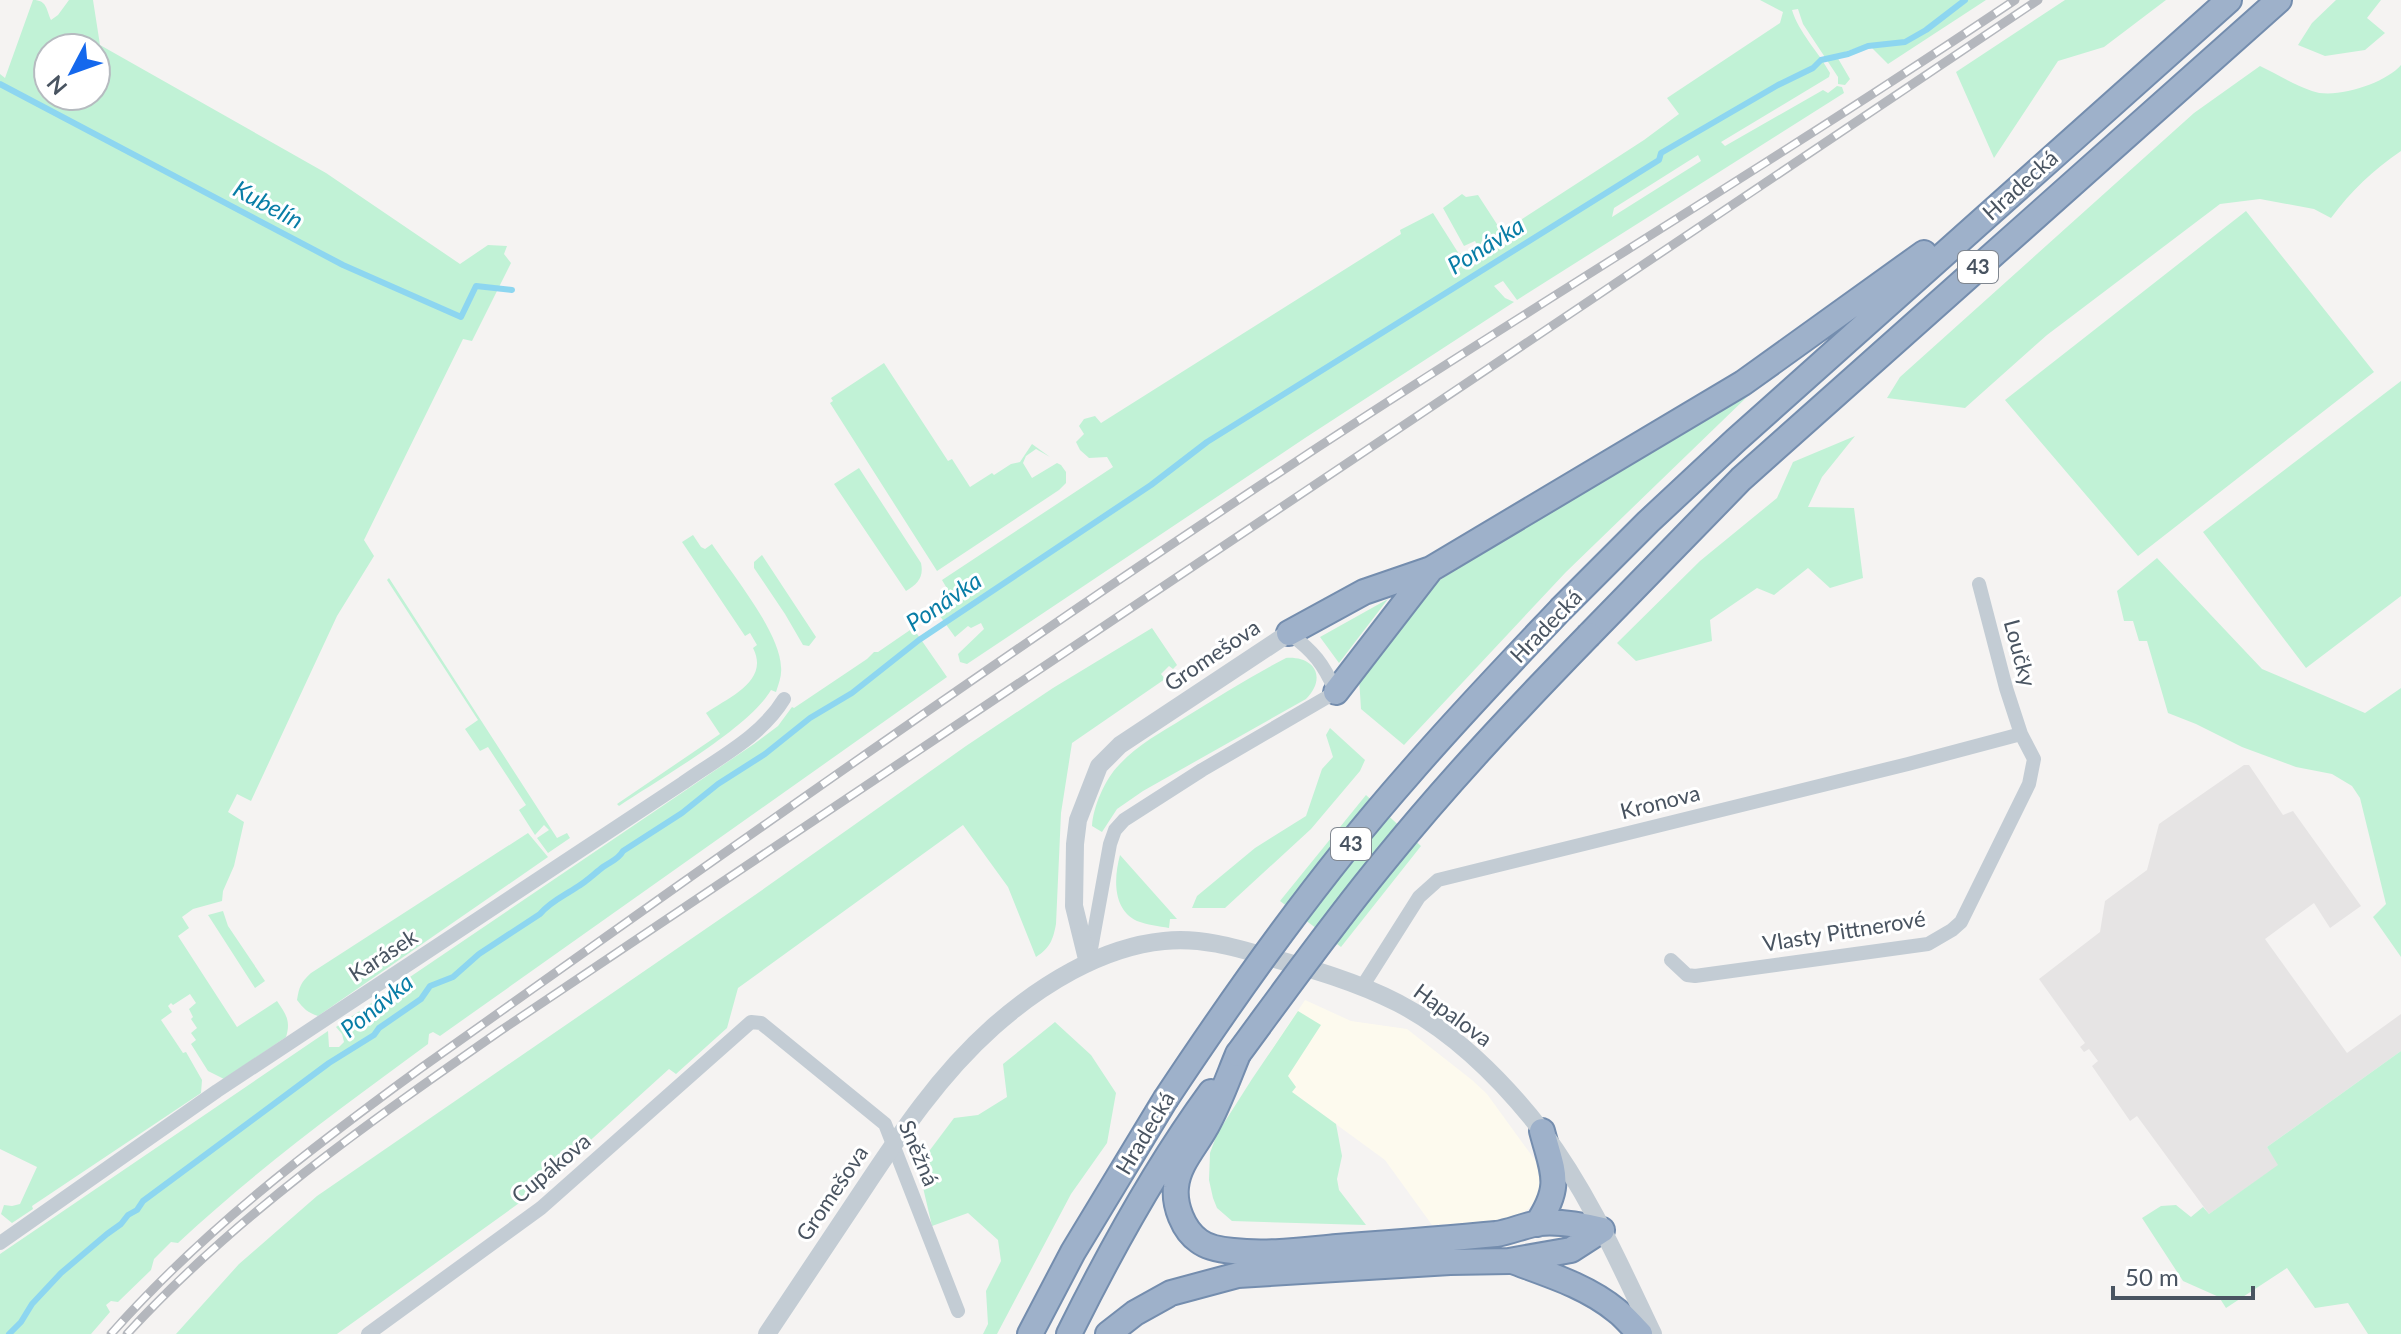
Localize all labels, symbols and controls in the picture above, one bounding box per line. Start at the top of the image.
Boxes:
north arrow [32,32,112,112]
text: N [41,70,72,101]
street label: Hradecká [1976,144,2063,225]
water label: Kubelín [229,173,308,234]
water label: Ponávka [1442,210,1529,280]
road number: 43 [1958,251,1998,283]
water label: Ponávka [900,565,986,637]
street label: Hradecká [1504,583,1587,668]
street label: Gromešova [1159,613,1265,696]
street label: Loučky [1999,616,2043,690]
street label: Kronova [1617,779,1702,824]
road number: 43 [1331,828,1371,860]
street label: Vlasty Pittnerové [1761,904,1927,957]
street label: Karásek [343,922,423,987]
water label: Ponávka [334,967,418,1043]
street label: Hapalova [1409,977,1498,1052]
street label: Hradecká [1109,1086,1180,1179]
street label: Sněžná [894,1116,945,1190]
street label: Cupákova [506,1127,596,1208]
street label: Gromešova [790,1140,873,1246]
scale bar [2113,1250,2253,1300]
text: 50 m [2125,1262,2179,1291]

